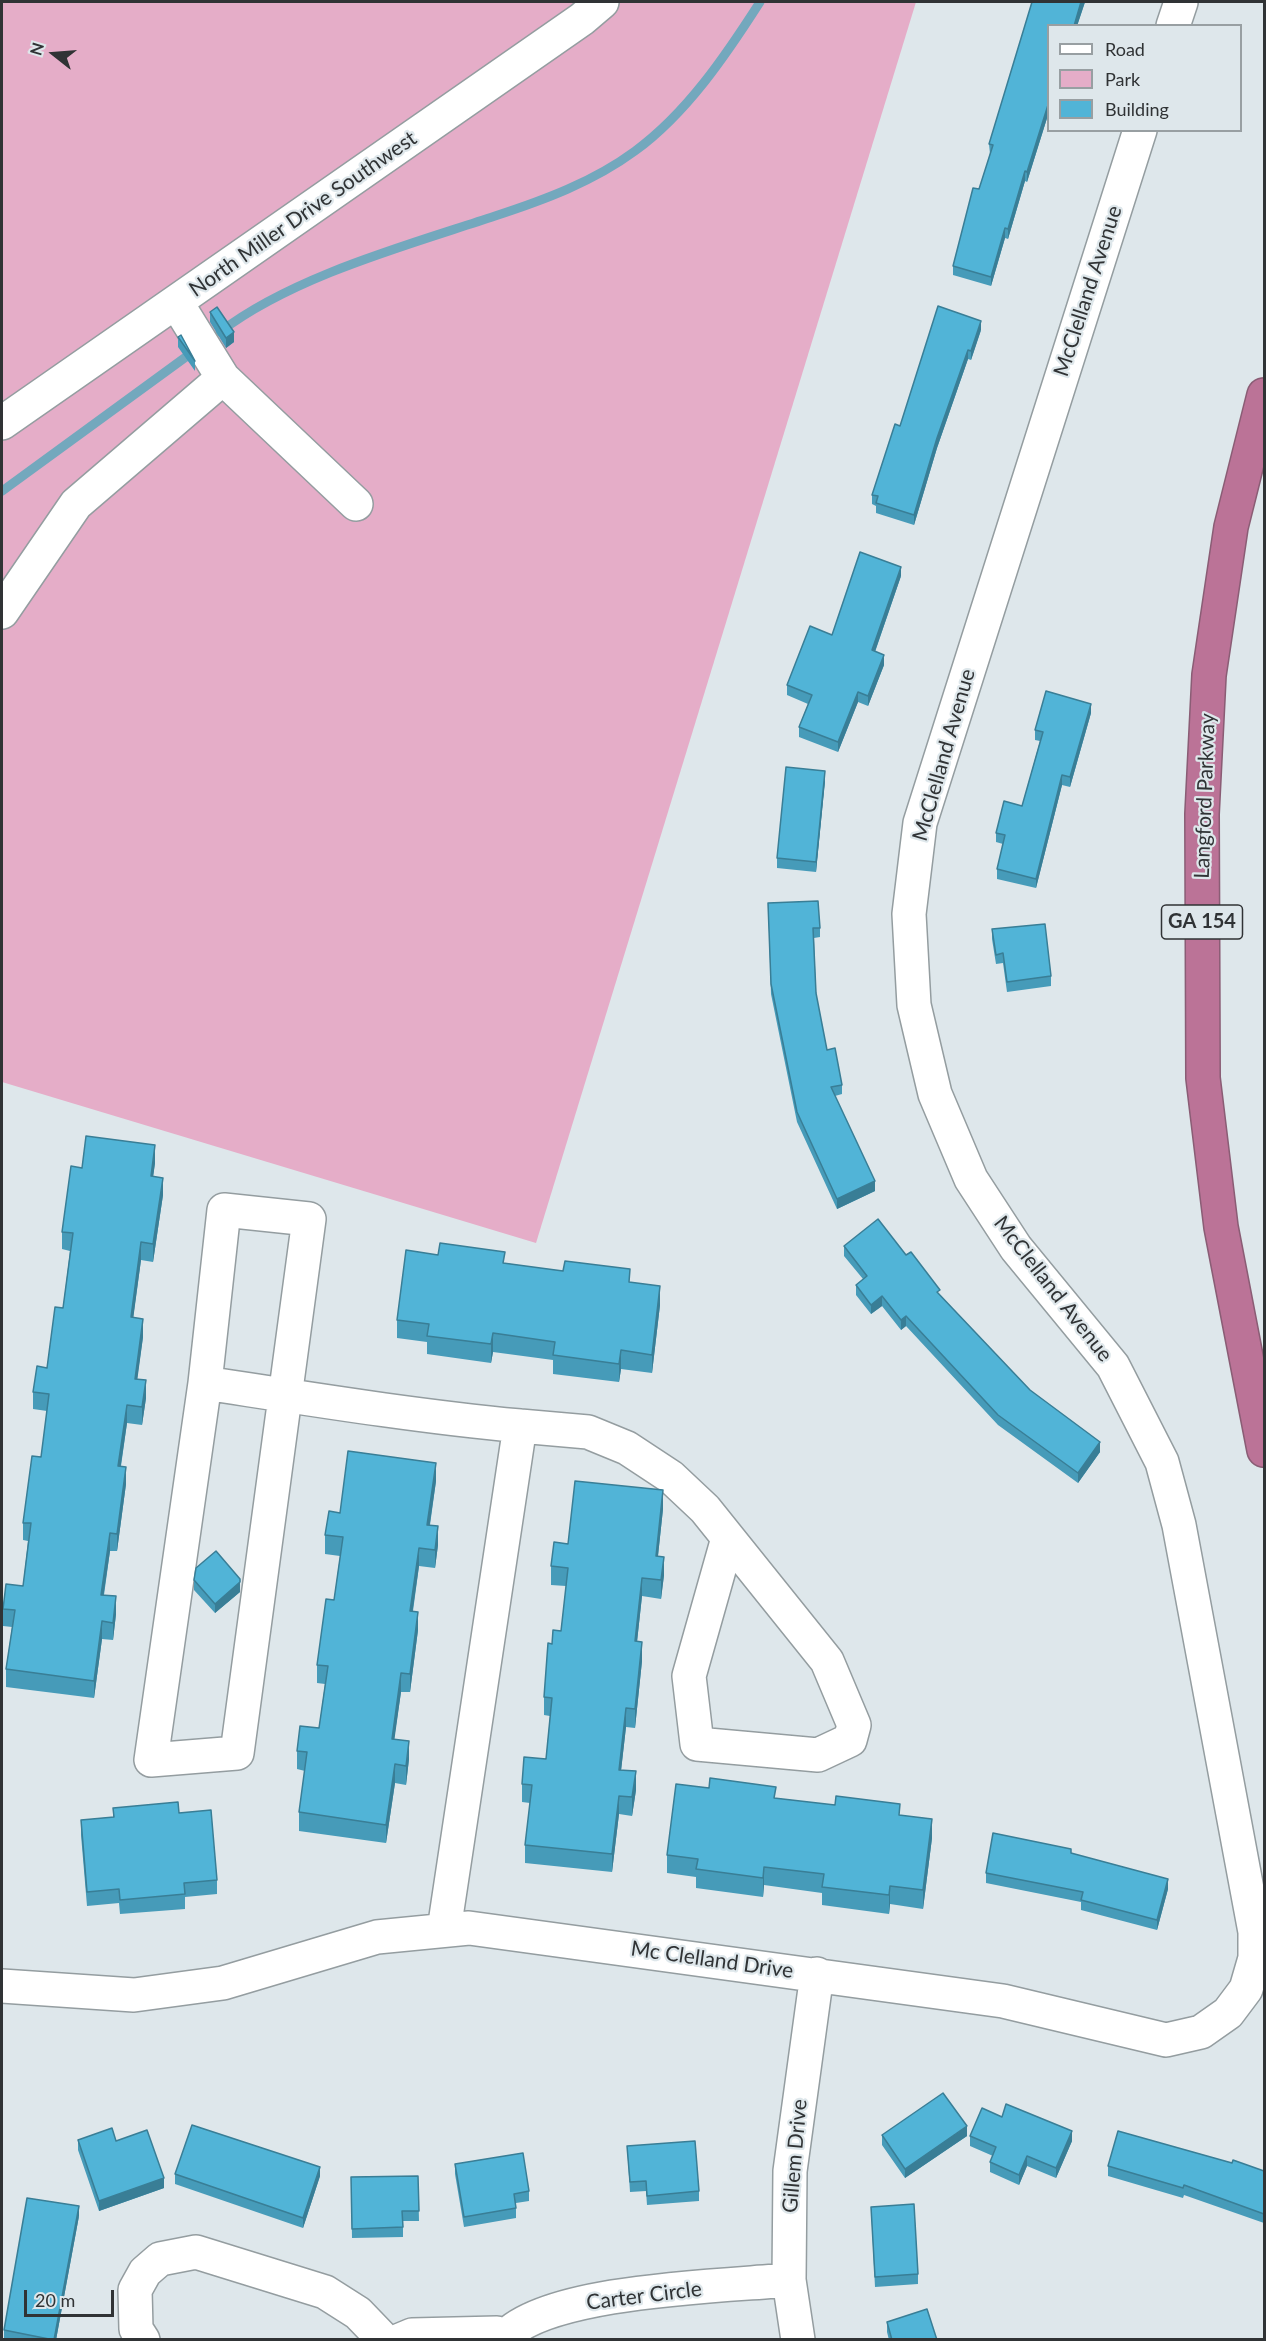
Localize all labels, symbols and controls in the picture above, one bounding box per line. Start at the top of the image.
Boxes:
north arrow [24,24,84,84]
legend [1047,24,1242,132]
text: Road [1105,38,1145,60]
text: N [25,40,47,57]
text: Park [1105,68,1140,90]
text: Building [1105,98,1169,120]
street label: North Miller Drive Southwest [184,126,422,302]
street label: McClelland Avenue [1049,203,1127,379]
street label: McClelland Avenue [907,666,981,844]
street label: Langford Parkway [1190,713,1220,879]
road number: GA 154 [1162,905,1242,939]
street label: McClelland Avenue [988,1211,1118,1367]
street label: Mc Clelland Drive [629,1936,795,1984]
street label: Gillem Drive [777,2098,813,2214]
street label: Carter Circle [585,2276,703,2316]
scale bar [27,2278,117,2316]
text: 20 m [35,2289,75,2311]

